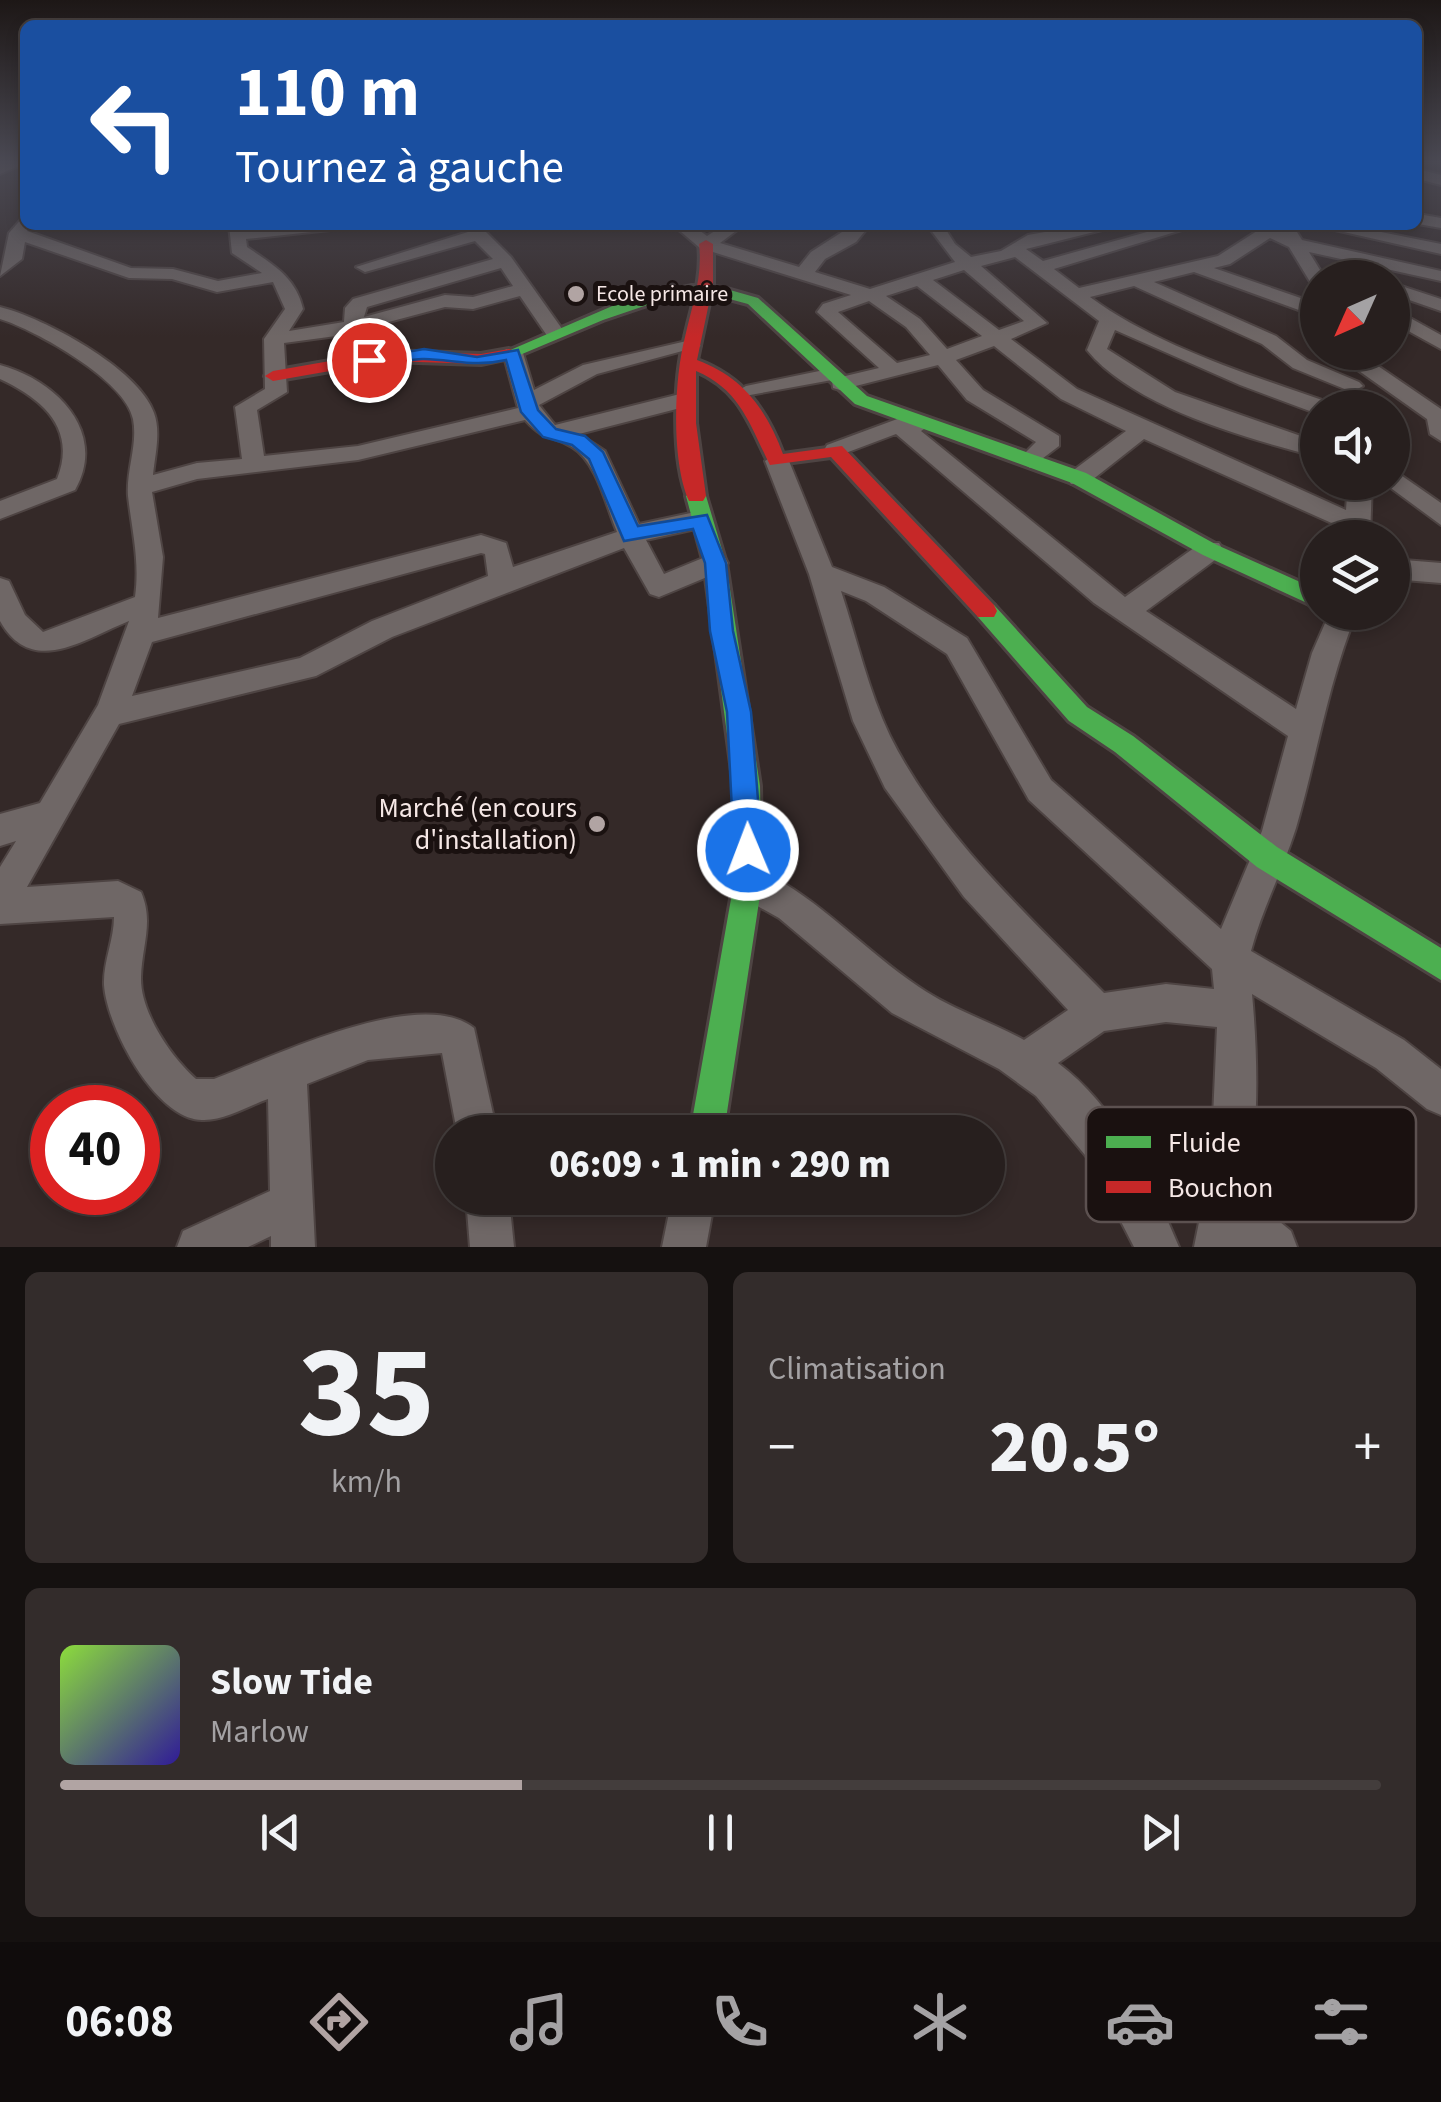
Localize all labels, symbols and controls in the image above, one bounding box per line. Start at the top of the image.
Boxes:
text: 110 m [235,43,420,143]
icon: left [70,60,200,190]
text: Tournez à gauche [235,136,564,200]
north arrow [1300,260,1410,370]
map controls [1300,260,1410,630]
place label: Ecole primaire [596,278,728,310]
marker: Ecole primaire [565,283,587,305]
pin [327,318,412,403]
icon: arrive [342,333,397,388]
button: sound [1300,390,1410,500]
button: layers [1300,520,1410,630]
place label: Marché (en cours d'installation) [378,788,577,860]
position arrow [696,798,800,902]
marker: Marché (en cours d'installation) [586,813,608,835]
speed limit sign: 40 [30,1085,160,1215]
legend [1086,1107,1416,1222]
text: Fluide [1168,1123,1241,1163]
text: 06:09 · 1 min · 290 m [549,1138,891,1192]
text: Bouchon [1168,1168,1273,1208]
text: 35 [298,1301,435,1486]
text: Climatisation [768,1346,946,1392]
text: 20.5° [989,1394,1160,1501]
text: − [768,1409,795,1487]
text: + [1354,1409,1381,1487]
text: km/h [331,1459,402,1505]
text: Slow Tide [210,1655,373,1709]
text: Marlow [210,1709,309,1755]
icon: previous [253,1805,308,1860]
icon: pause [693,1805,748,1860]
icon: next [1133,1805,1188,1860]
icon: directions [304,1987,374,2057]
icon: music [504,1987,574,2057]
icon: phone [705,1987,775,2057]
icon: climate [905,1987,975,2057]
icon: car [1105,1987,1175,2057]
icon: filters [1306,1987,1376,2057]
text: 06:08 [65,1990,174,2054]

